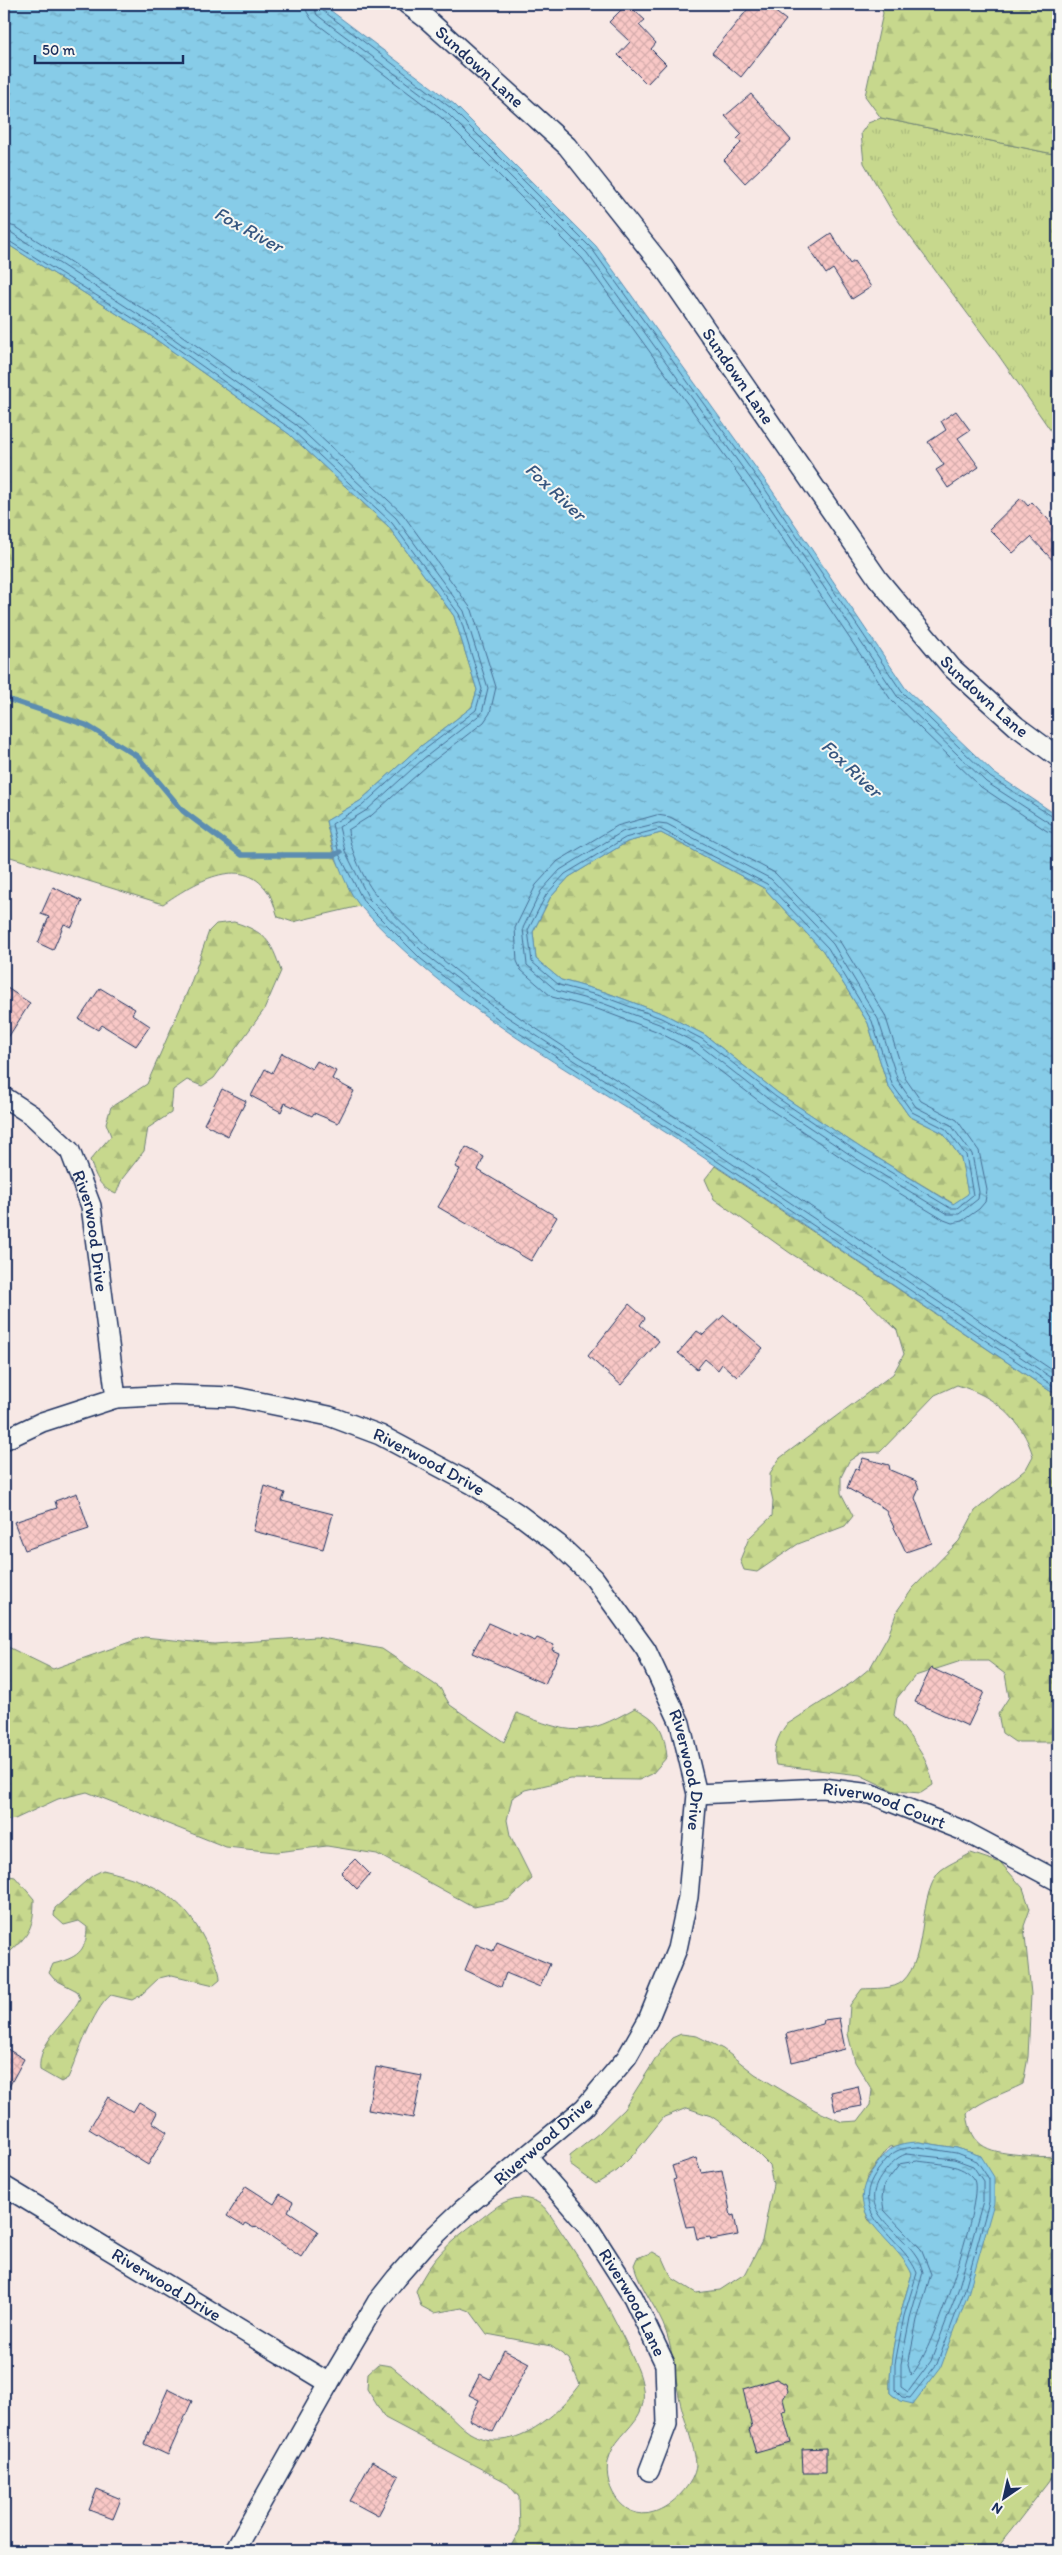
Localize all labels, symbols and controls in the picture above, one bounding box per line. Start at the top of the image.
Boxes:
street label: Sundown Lane [431,21,529,113]
scale bar [35,32,182,64]
text: 50 m [42,41,75,59]
water label: Fox River [211,201,289,259]
street label: Sundown Lane [697,324,779,429]
water label: Fox River [520,457,593,527]
street label: Sundown Lane [935,651,1033,742]
water label: Fox River [816,734,889,804]
street label: Riverwood Drive [67,1167,113,1293]
street label: Riverwood Drive [370,1422,489,1501]
street label: Riverwood Drive [664,1705,708,1832]
street label: Riverwood Court [821,1777,949,1834]
street label: Riverwood Drive [489,2092,597,2190]
street label: Riverwood Drive [108,2243,225,2326]
street label: Riverwood Lane [594,2244,671,2360]
north arrow [980,2472,1030,2522]
text: N [988,2499,1006,2518]

